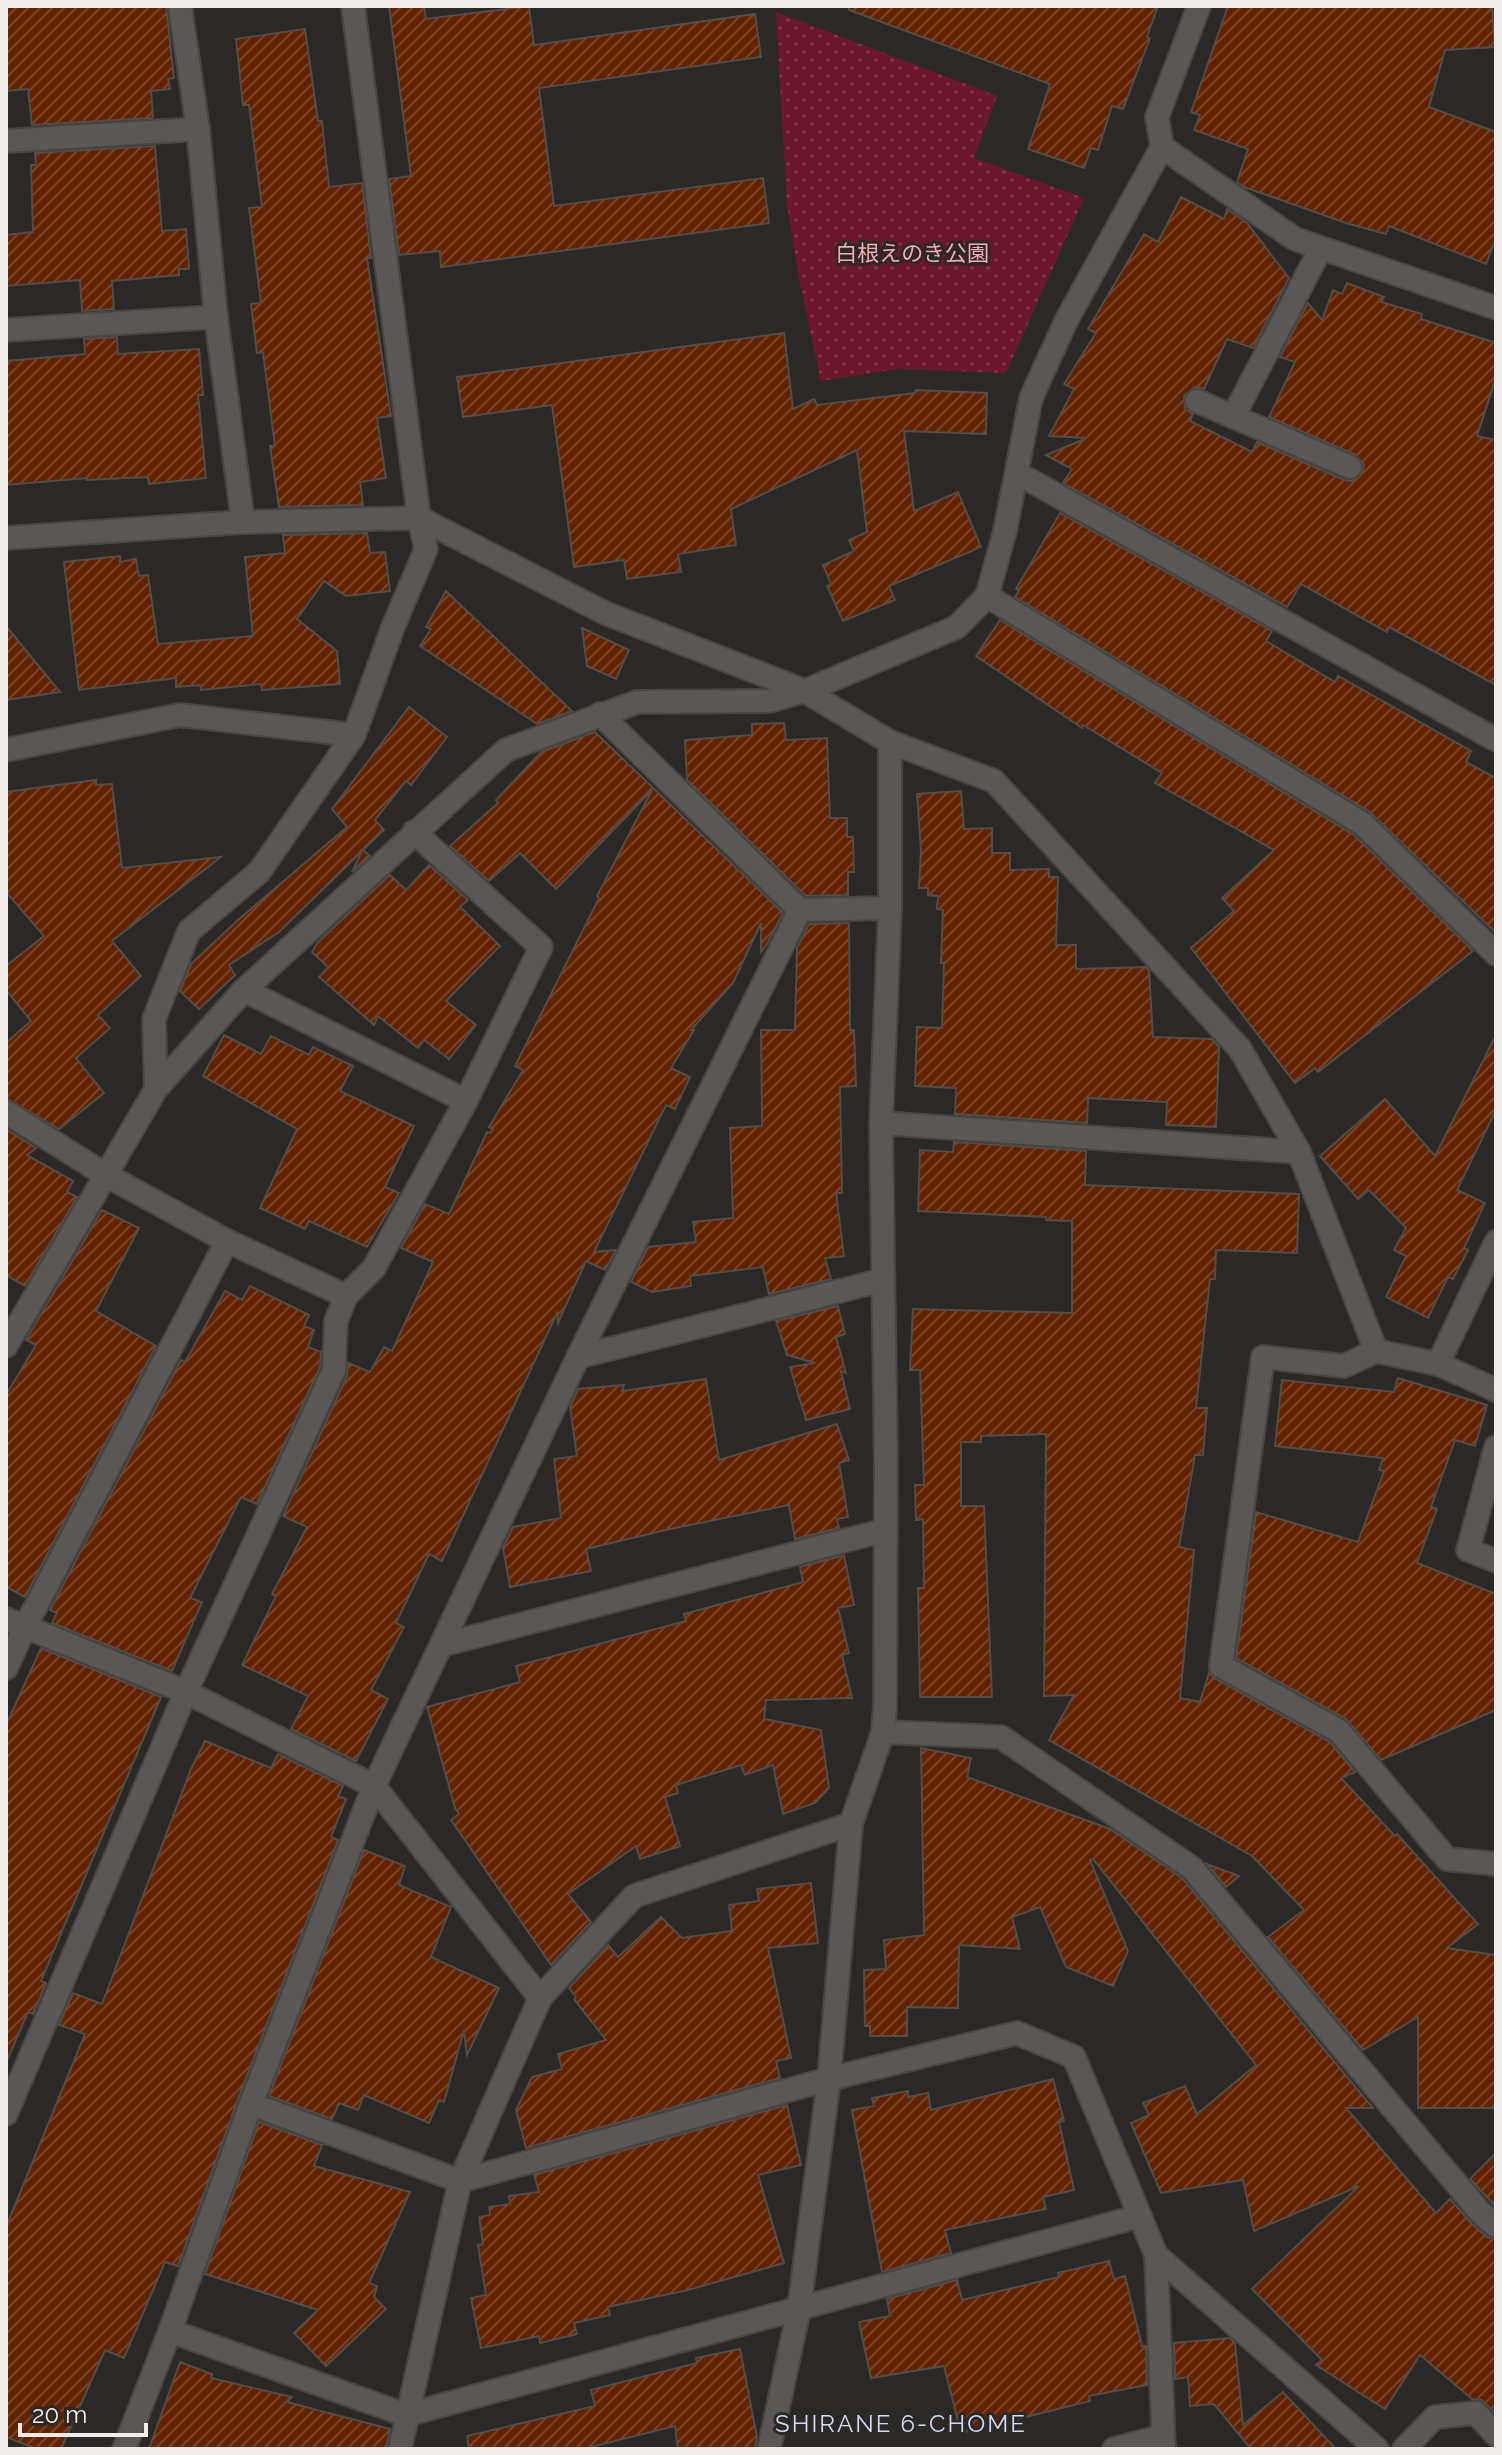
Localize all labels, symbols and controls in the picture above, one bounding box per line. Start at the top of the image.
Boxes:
park label: 白根えのき公園 [835,240,989,266]
scale bar [20,2387,146,2437]
text: 20 m [32,2400,87,2429]
district label: SHIRANE 6-CHOME [775,2409,1027,2438]

